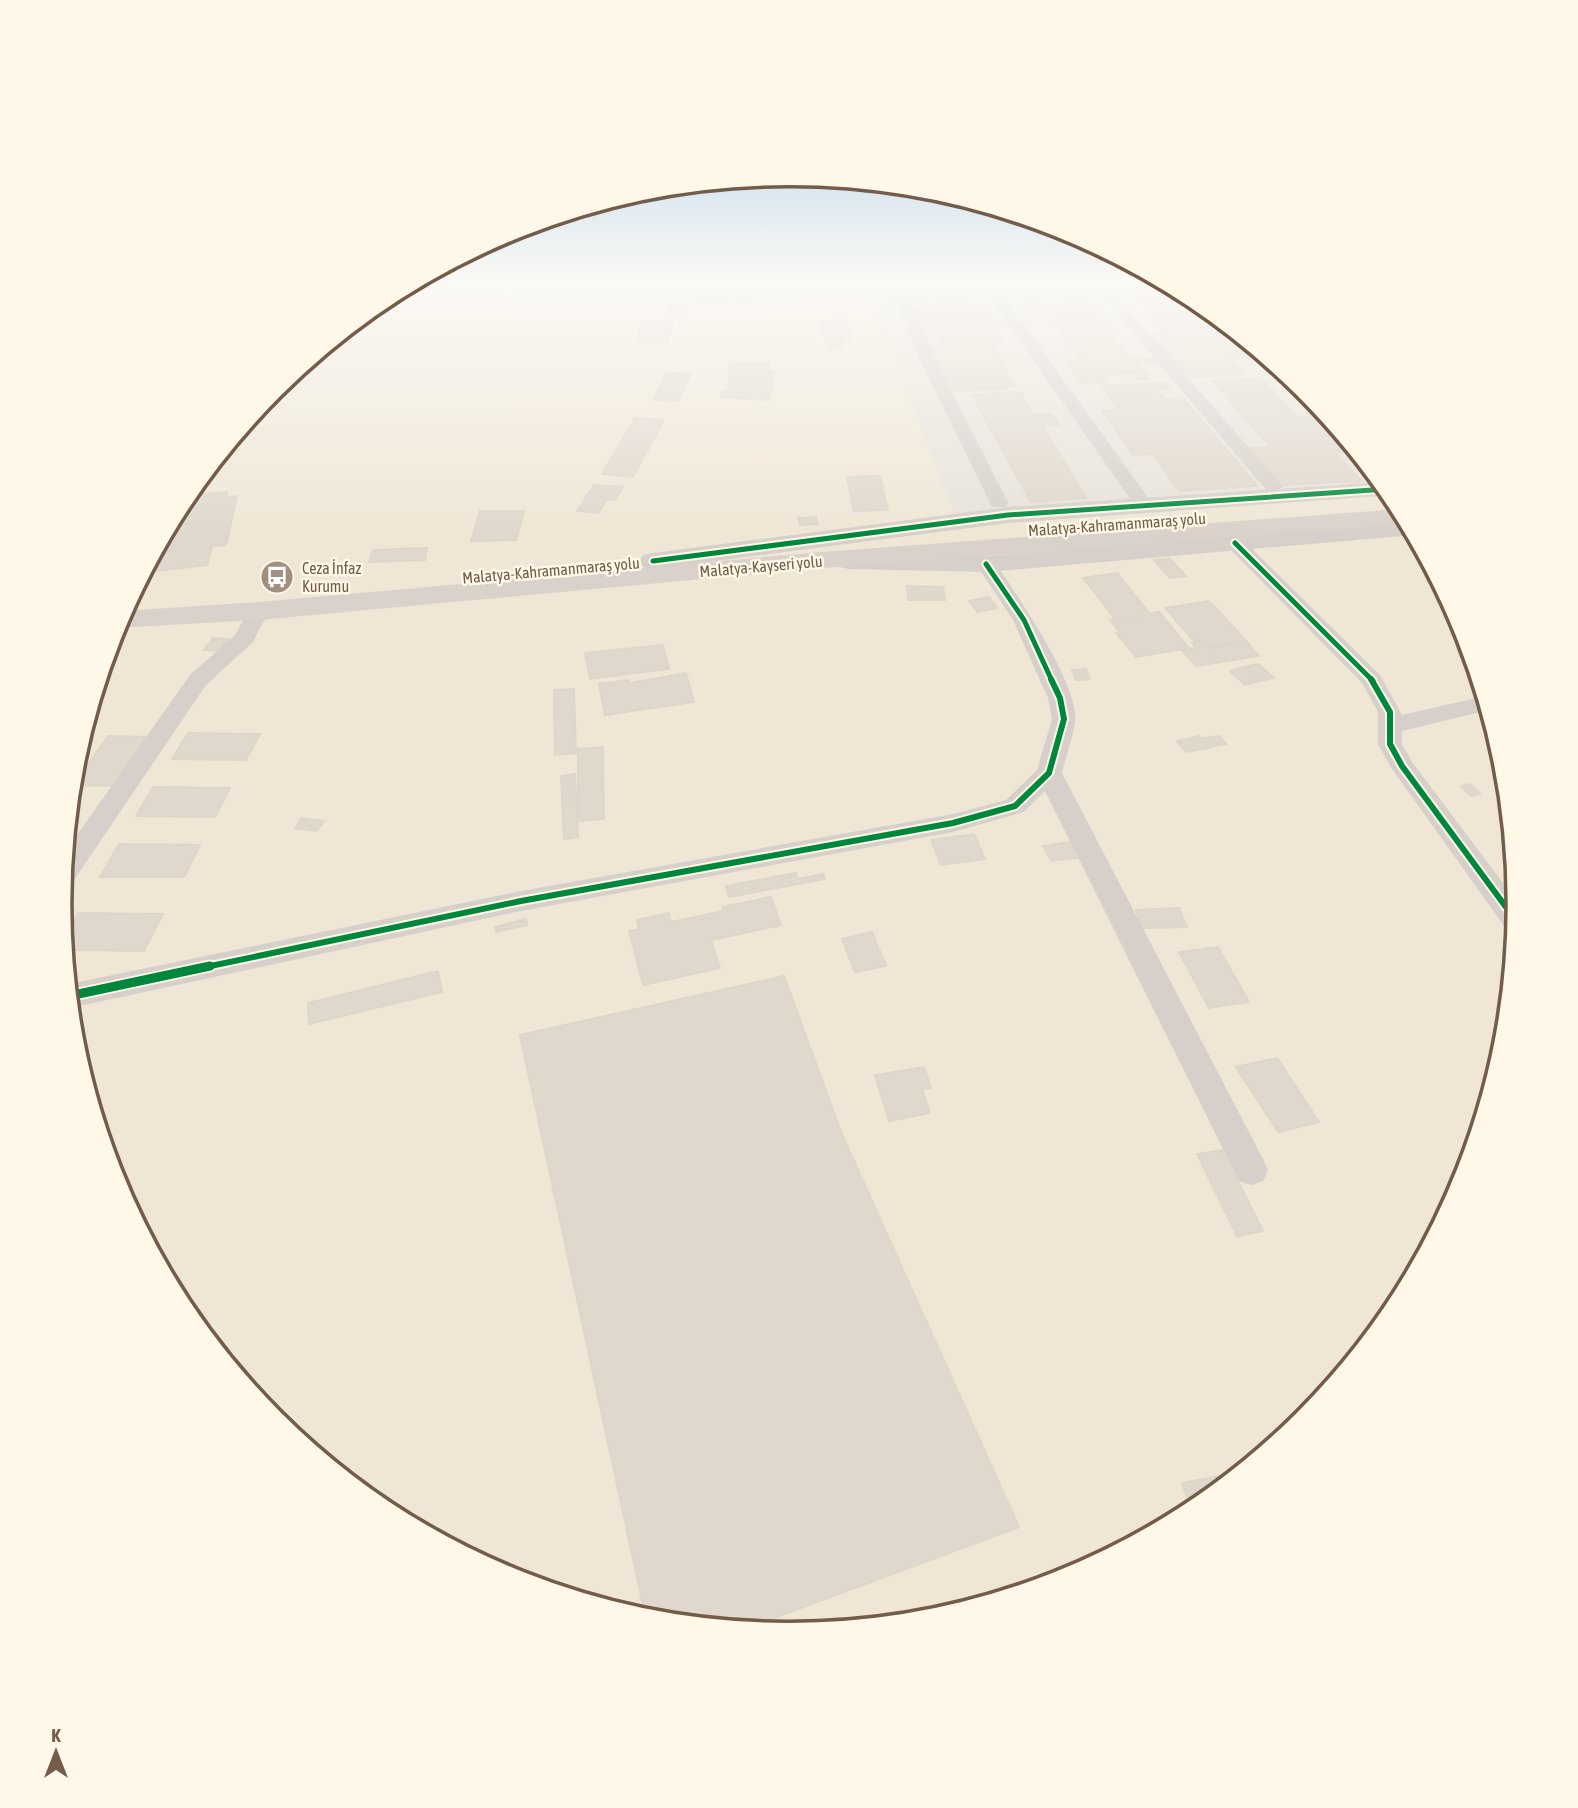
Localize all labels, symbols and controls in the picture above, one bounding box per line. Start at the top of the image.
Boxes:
street label: Malatya-Kahramanmaraş yolu [1028,509,1207,540]
street label: Malatya-Kayseri yolu [699,552,823,581]
street label: Malatya-Kahramanmaraş yolu [461,553,641,588]
bus stop icon: Ceza İnfaz Kurumu [258,558,296,596]
place label: Ceza İnfaz Kurumu [302,559,362,595]
north arrow [21,1717,91,1787]
text: K [51,1724,61,1746]

